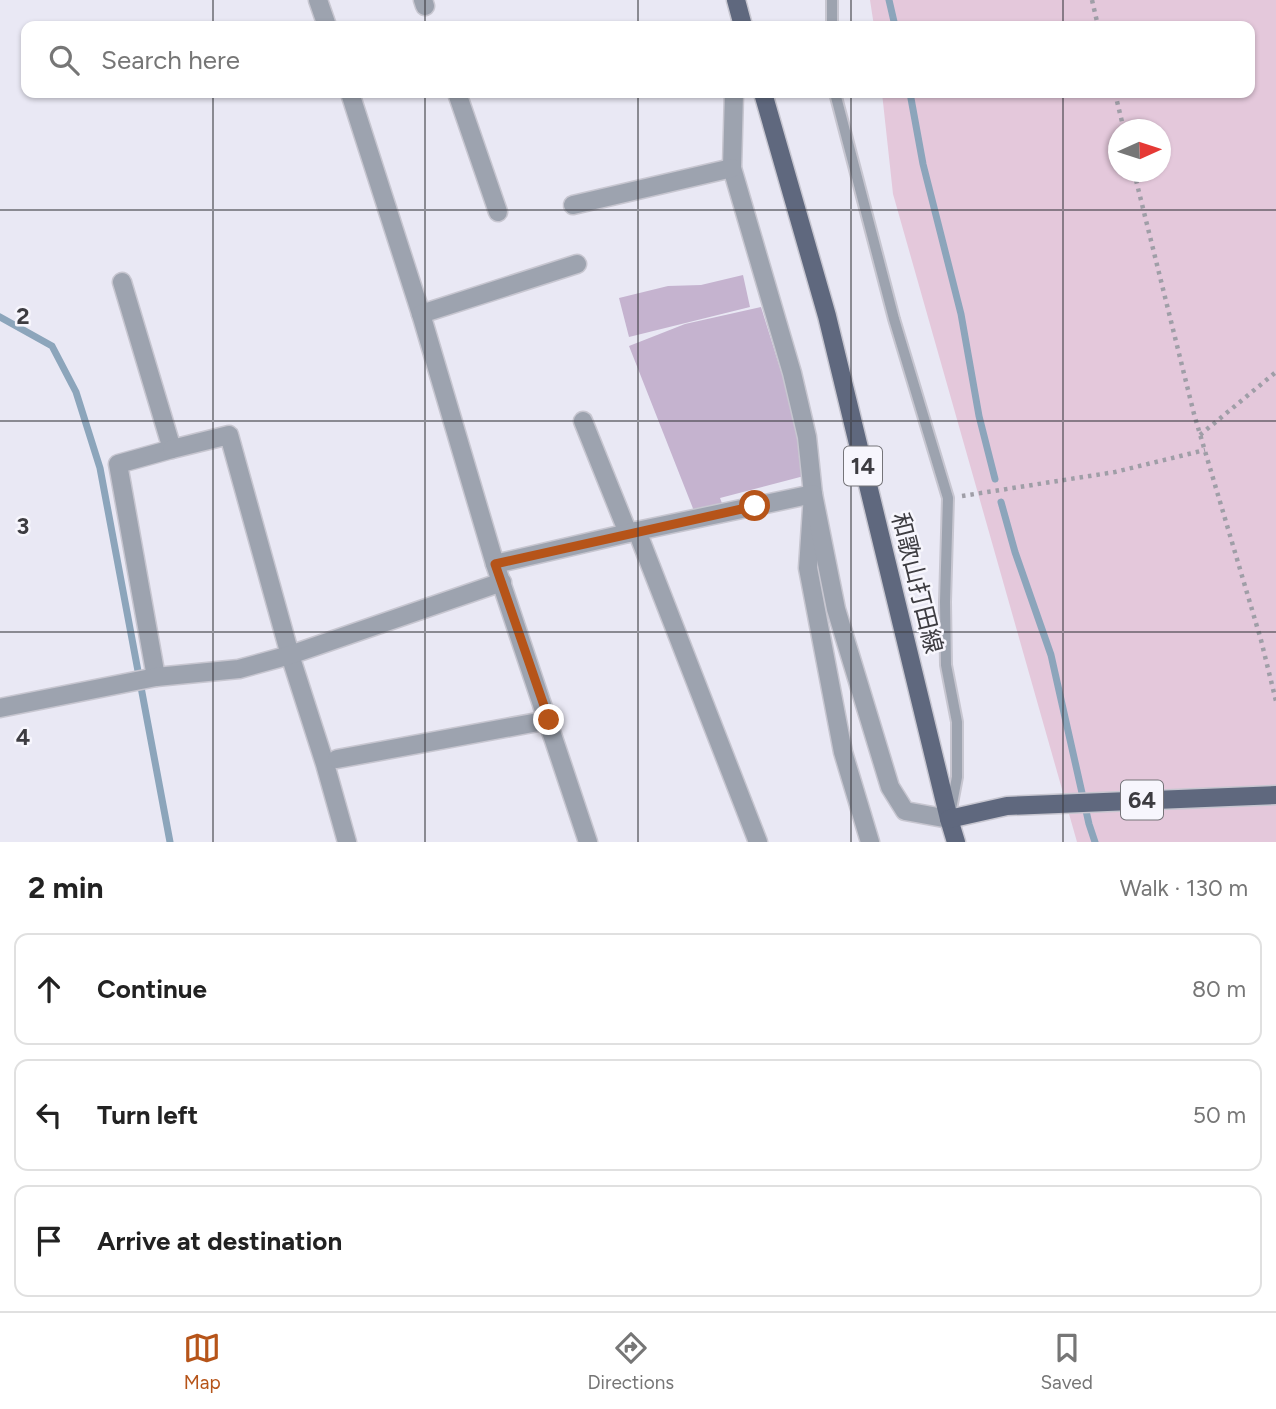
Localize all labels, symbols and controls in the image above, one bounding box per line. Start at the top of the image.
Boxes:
search box [21,21,1255,98]
icon: search [45,41,83,79]
text: Search here [101,44,240,76]
north arrow [1108,119,1171,182]
text: 2 [16,302,30,330]
road number: 14 [844,446,882,486]
route start [739,490,770,521]
street label: 和歌山打田線 [886,510,949,656]
text: 3 [17,512,29,540]
route end [533,704,564,735]
text: 4 [16,723,30,751]
road number: 64 [1121,780,1163,820]
text: 2 min [28,869,104,906]
text: Walk · 130 m [1120,874,1248,902]
icon: ahead [30,970,68,1008]
text: Continue [97,973,207,1005]
text: 80 m [1192,975,1246,1003]
icon: left [30,1096,68,1134]
text: Turn left [97,1099,198,1131]
text: 50 m [1193,1101,1246,1129]
icon: arrive [30,1222,68,1260]
text: Arrive at destination [97,1225,342,1257]
tab: Map [183,1329,221,1394]
tab: Directions [587,1329,674,1394]
tab: Saved [1040,1329,1093,1394]

